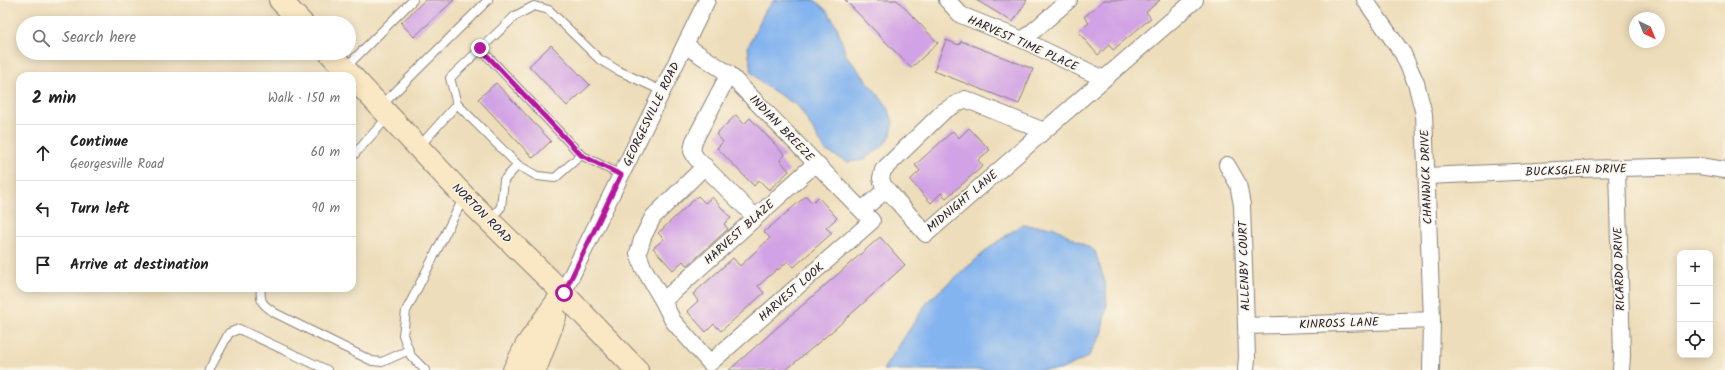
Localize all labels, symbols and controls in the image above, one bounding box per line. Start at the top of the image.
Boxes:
street label: HARVEST TIME PLACE [964,11,1082,77]
north arrow [1629,12,1665,48]
search box [16,16,356,60]
text: Search here [62,26,136,50]
icon: search [30,27,52,49]
route end [471,39,489,57]
street label: GEORGESVILLE ROAD [618,59,685,170]
text: 2 min [32,85,76,112]
text: Walk · 150 m [268,88,340,109]
street label: INDIAN BREEZE [745,91,819,167]
street label: CHANWICK DRIVE [1415,128,1438,225]
text: Continue [70,130,128,154]
icon: ahead [32,142,54,164]
text: 60 m [311,142,340,163]
text: Georgesville Road [70,154,164,175]
street label: BUCKSGLEN DRIVE [1525,159,1628,182]
street label: MIDNIGHT LANE [922,165,1003,237]
street label: NORTON ROAD [447,179,516,248]
street label: HARVEST BLAZE [700,195,780,269]
text: Turn left [70,197,130,221]
icon: left [32,198,54,220]
text: 90 m [312,198,340,219]
street label: ALLENBY COURT [1233,219,1256,311]
street label: RICARDO DRIVE [1609,226,1630,311]
map controls [1677,250,1713,358]
button: + [1677,250,1713,286]
text: Arrive at destination [70,253,209,277]
icon: arrive [32,254,54,276]
street label: HARVEST LOOK [754,258,829,326]
route start [555,284,573,302]
button: − [1677,286,1713,322]
street label: KINROSS LANE [1299,313,1380,334]
button: locate [1677,322,1713,358]

